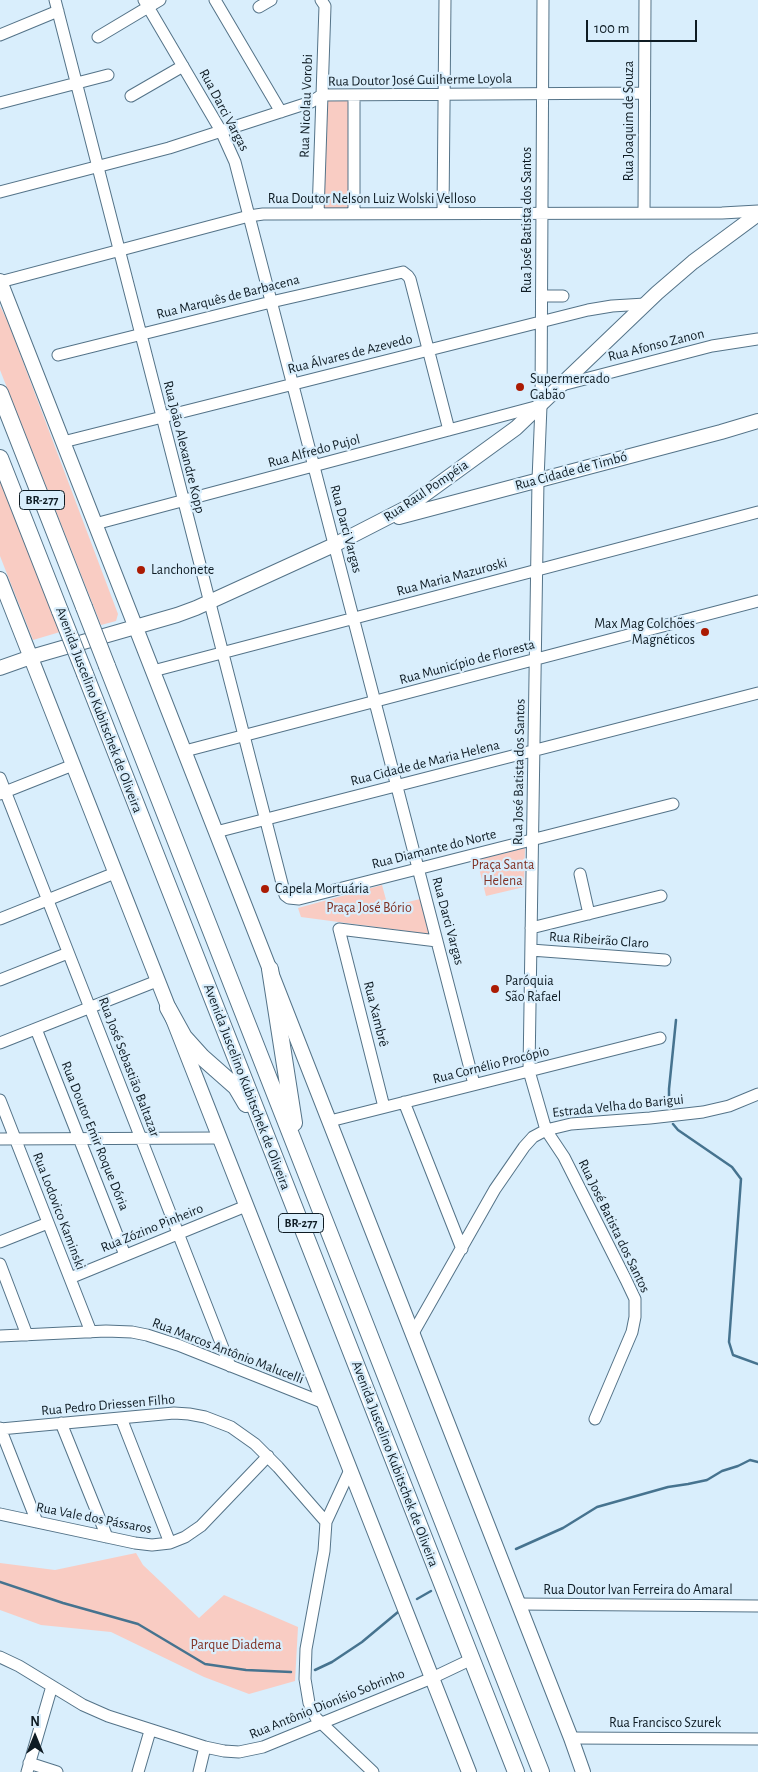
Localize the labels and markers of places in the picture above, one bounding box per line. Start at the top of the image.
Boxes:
place label: Supermercado Gabão [530,371,610,404]
marker: Supermercado Gabão [514,381,526,393]
place label: Lanchonete [151,562,214,578]
marker: Lanchonete [135,564,147,576]
place label: Max Mag Colchões Magnéticos [594,616,695,648]
marker: Max Mag Colchões Magnéticos [699,626,711,638]
place label: Capela Mortuária [275,881,369,897]
marker: Capela Mortuária [259,883,271,895]
place label: Paróquia São Rafael [505,973,561,1006]
marker: Paróquia São Rafael [489,983,501,995]

